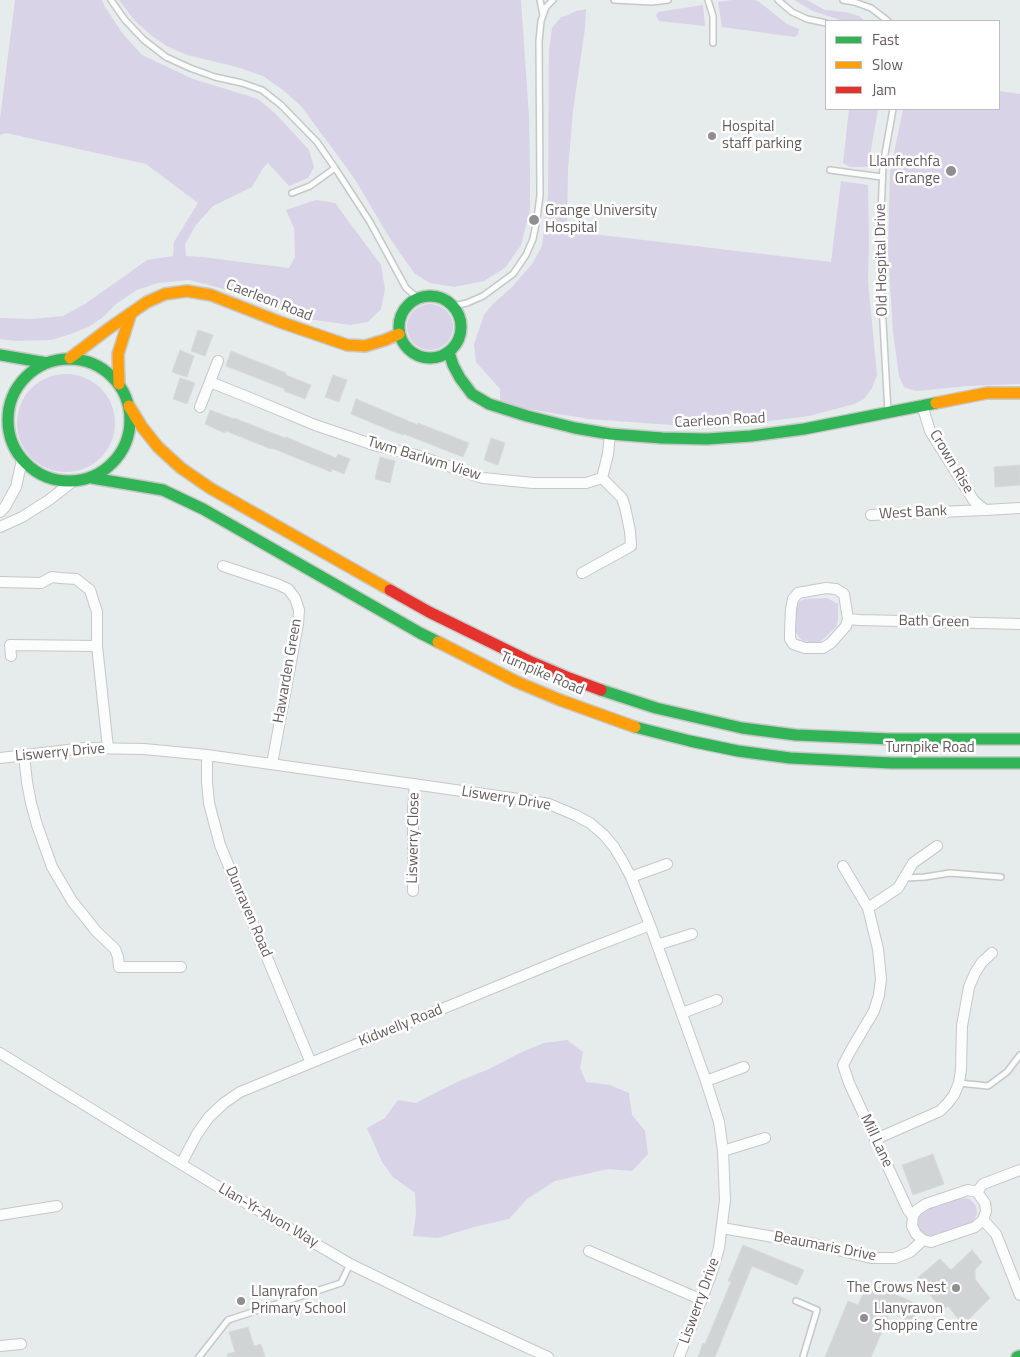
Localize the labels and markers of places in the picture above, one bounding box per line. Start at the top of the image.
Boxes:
place label: Hospital staff parking [722,118,802,153]
marker: Hospital staff parking [706,130,718,142]
place label: Llanfrechfa Grange [869,153,940,188]
marker: Llanfrechfa Grange [944,164,958,178]
place label: Grange University Hospital [545,202,657,237]
marker: Grange University Hospital [527,213,541,227]
place label: The Crows Nest [847,1279,946,1297]
marker: The Crows Nest [950,1282,962,1294]
place label: Llanyrafon Primary School [251,1283,346,1318]
marker: Llanyrafon Primary School [235,1295,247,1307]
place label: Llanyravon Shopping Centre [874,1300,978,1335]
marker: Llanyravon Shopping Centre [858,1312,870,1324]

